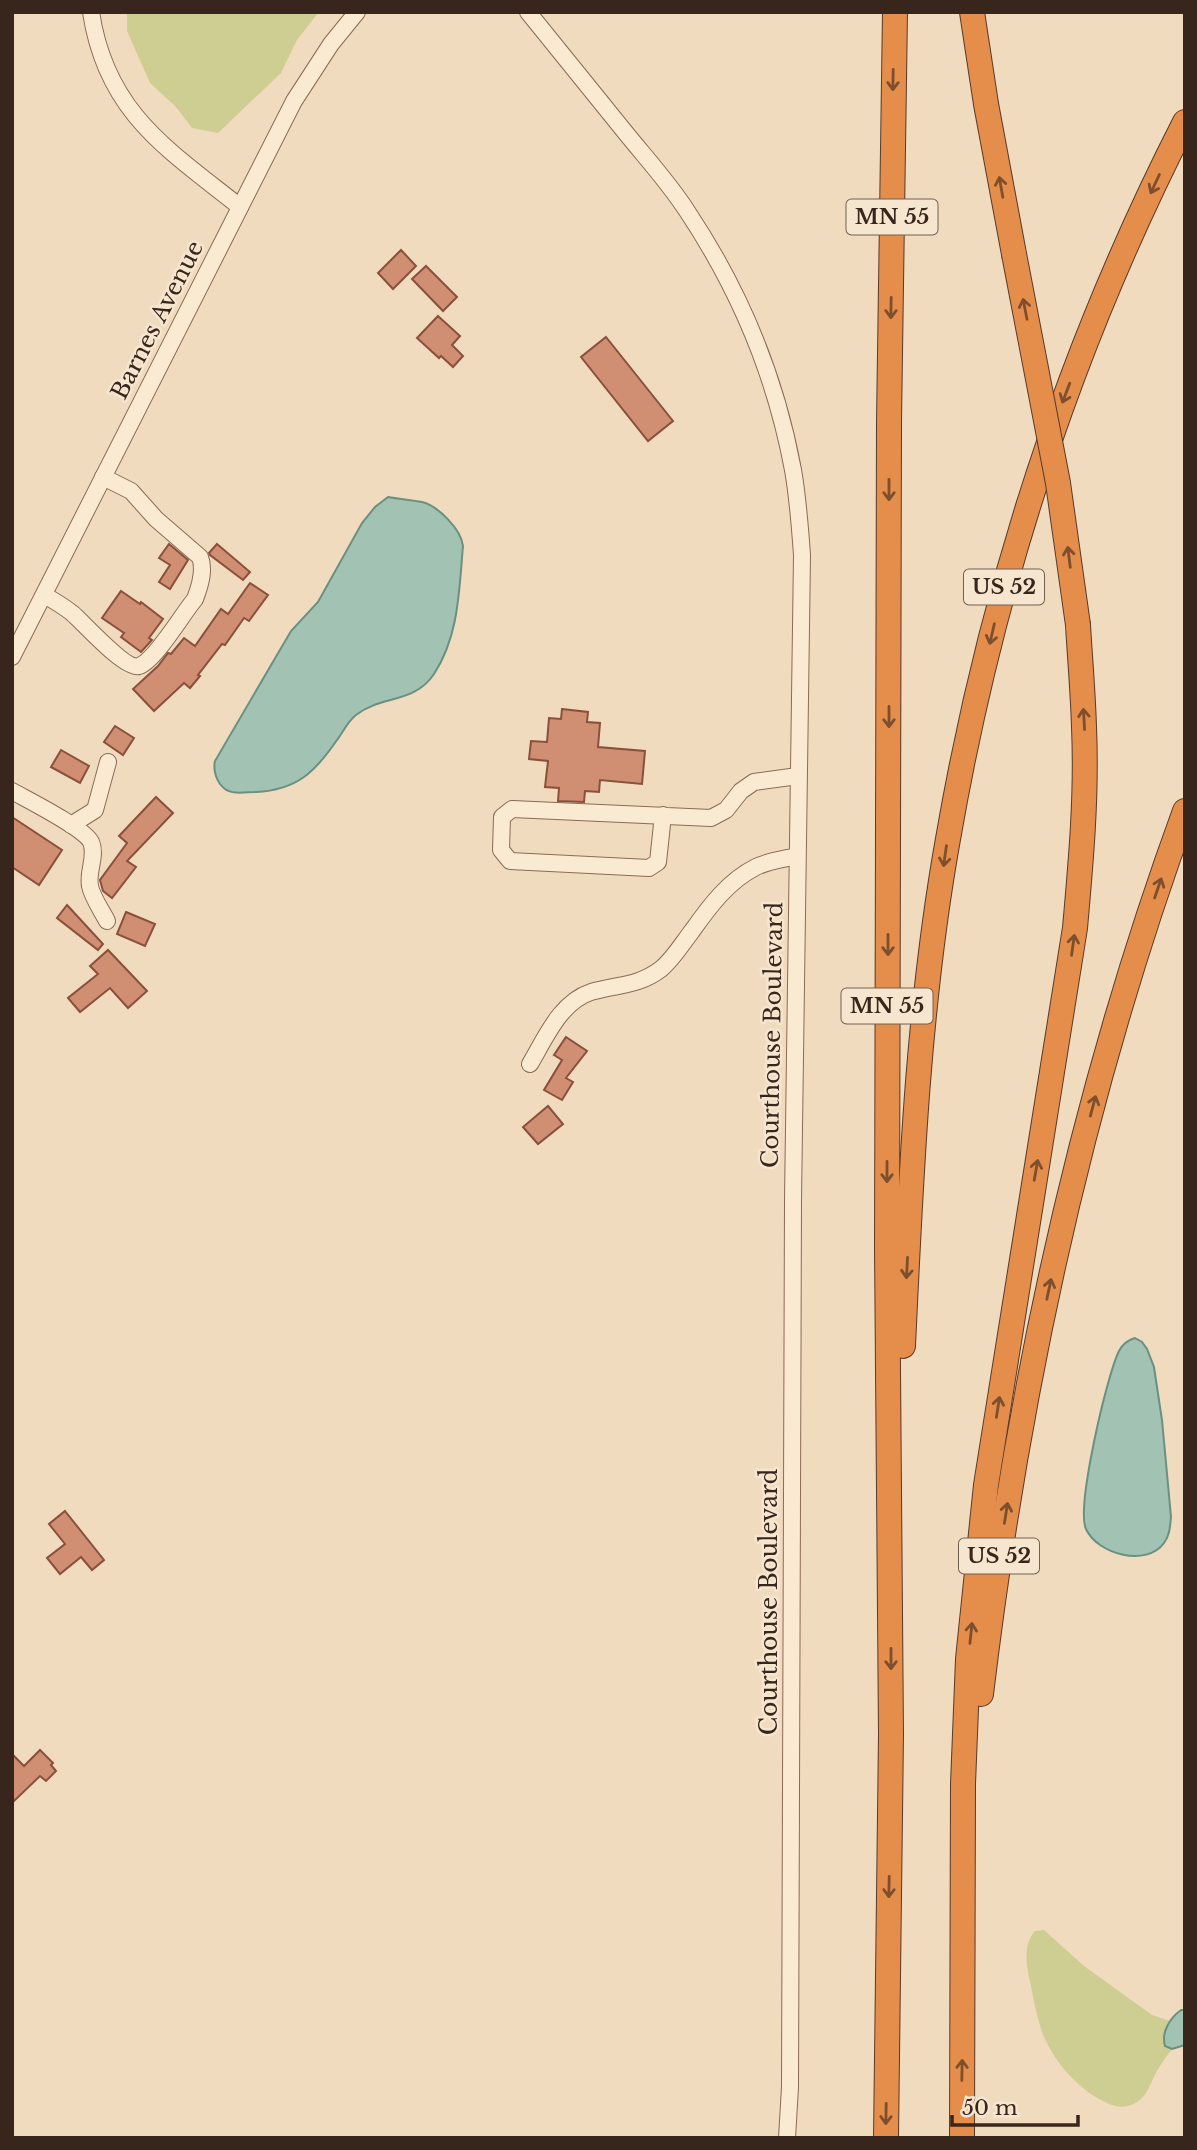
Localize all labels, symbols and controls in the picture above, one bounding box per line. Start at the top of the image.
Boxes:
one-way arrow [887,69,900,92]
one-way arrow [1148,173,1161,194]
one-way arrow [994,176,1008,199]
road number: MN 55 [846,200,938,234]
street label: Barnes Avenue [105,236,209,404]
one-way arrow [884,296,898,319]
one-way arrow [1017,298,1031,321]
one-way arrow [1059,381,1072,403]
one-way arrow [882,478,896,501]
one-way arrow [1063,546,1076,569]
road number: US 52 [964,570,1044,604]
one-way arrow [985,622,998,645]
one-way arrow [882,706,896,729]
one-way arrow [1077,708,1090,730]
one-way arrow [938,844,951,867]
one-way arrow [1153,877,1165,899]
street label: Courthouse Boulevard [756,902,788,1168]
one-way arrow [881,933,895,956]
one-way arrow [1066,935,1079,957]
road number: MN 55 [842,988,932,1024]
one-way arrow [1088,1095,1101,1117]
one-way arrow [1030,1159,1043,1182]
one-way arrow [880,1161,894,1184]
one-way arrow [900,1257,913,1280]
one-way arrow [1043,1278,1057,1301]
one-way arrow [992,1396,1005,1419]
street label: Courthouse Boulevard [755,1469,783,1735]
one-way arrow [1000,1502,1013,1525]
road number: US 52 [959,1538,1039,1574]
one-way arrow [965,1622,978,1645]
one-way arrow [884,1648,898,1671]
one-way arrow [882,1875,896,1898]
one-way arrow [956,2058,969,2081]
scale bar [952,2084,1078,2128]
text: 50 m [962,2095,1018,2121]
one-way arrow [879,2103,893,2126]

